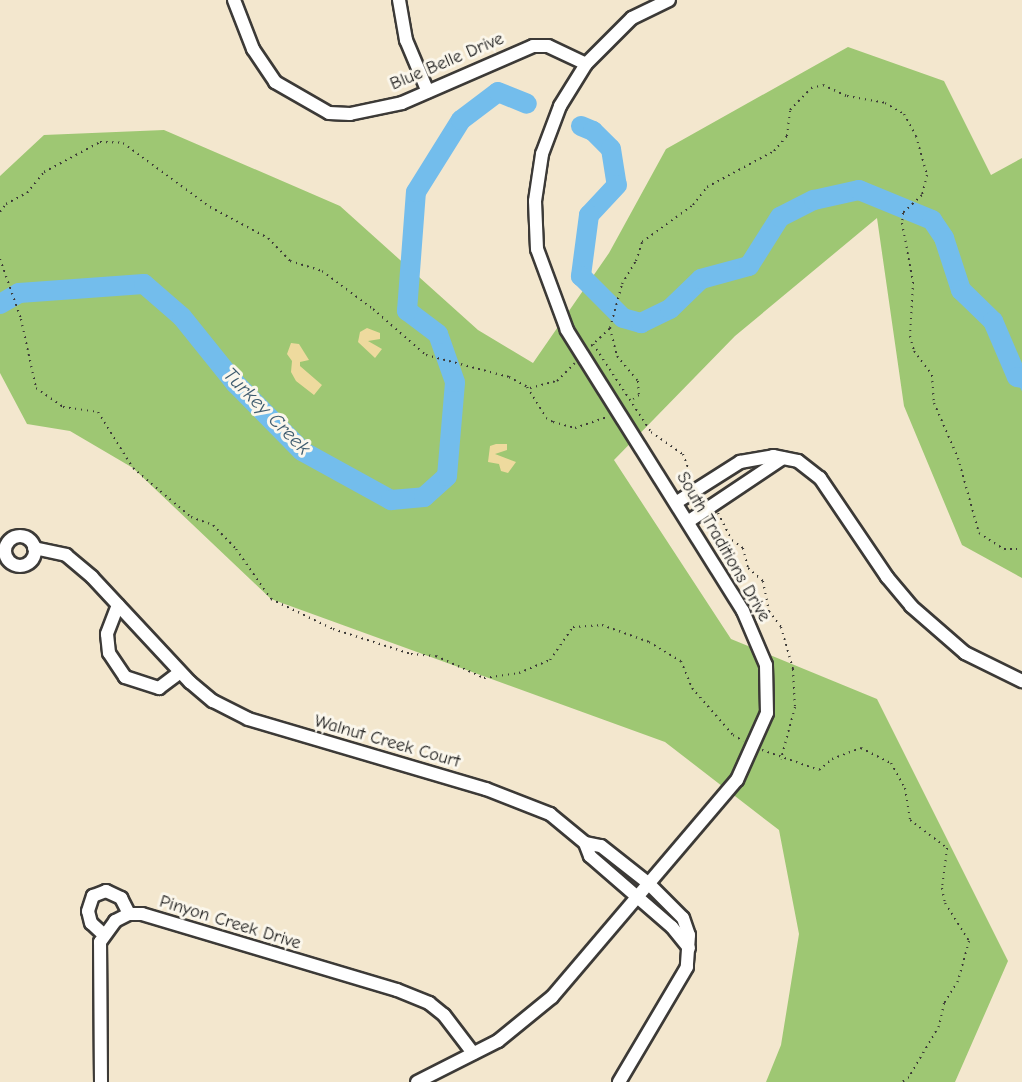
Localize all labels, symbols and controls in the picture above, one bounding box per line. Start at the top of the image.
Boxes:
street label: Blue Belle Drive [387,28,507,96]
water label: Turkey Creek [218,362,316,460]
street label: South Traditions Drive [671,468,775,626]
street label: Walnut Creek Court [312,711,462,773]
street label: Pinyon Creek Drive [157,891,303,955]

